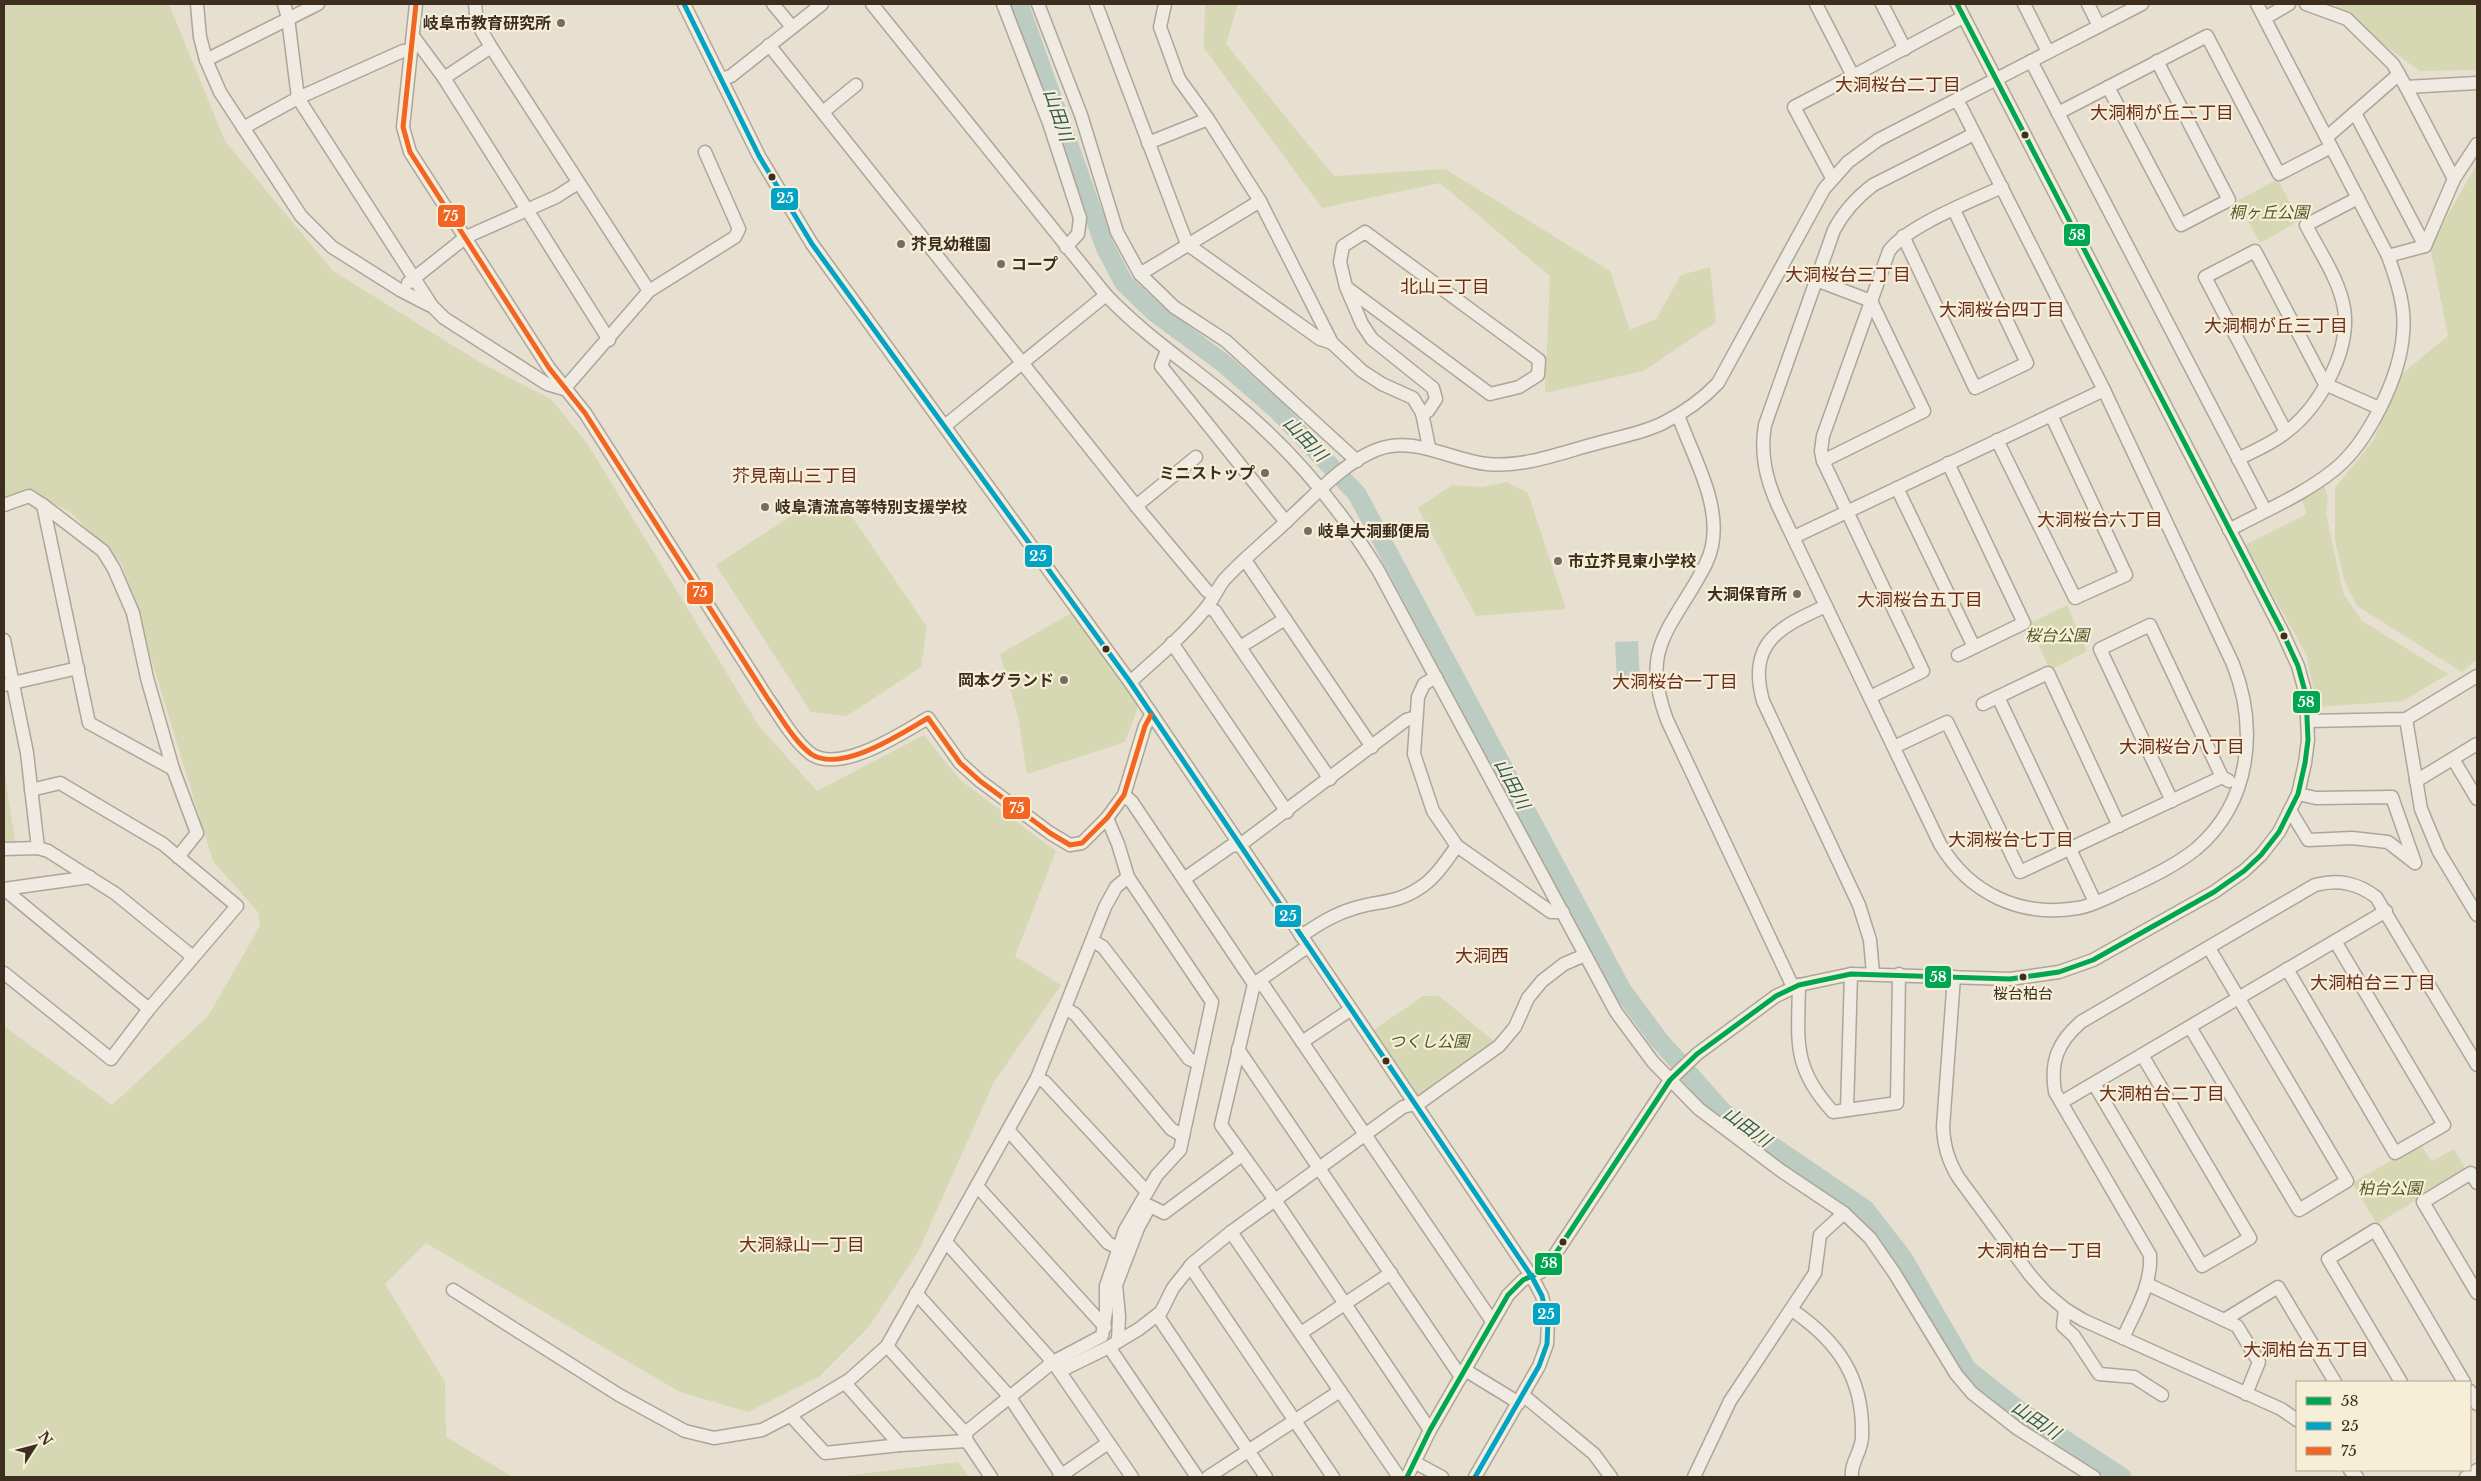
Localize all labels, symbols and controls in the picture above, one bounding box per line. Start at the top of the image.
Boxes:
place label: 岐阜市教育研究所 [423,13,551,33]
marker: 岐阜市教育研究所 [555,17,567,29]
district label: 大洞桜台二丁目 [1835,74,1961,96]
water label: 山田川 [1039,86,1078,146]
district label: 大洞桐が丘二丁目 [2090,102,2234,124]
unlabelled marker [2020,130,2030,140]
unlabelled marker [767,172,777,182]
line badge: 25 [770,187,799,211]
text: 25 [776,189,794,207]
park label: 桐ヶ丘公園 [2229,202,2311,222]
line badge: 75 [437,204,466,228]
text: 75 [443,207,459,225]
line badge: 58 [2063,223,2091,247]
text: 58 [2068,226,2086,244]
place label: 芥見幼稚園 [911,234,991,254]
marker: 芥見幼稚園 [895,238,907,250]
place label: コープ [1011,254,1058,274]
marker: コープ [995,258,1007,270]
district label: 大洞桜台三丁目 [1785,264,1911,286]
district label: 北山三丁目 [1400,276,1490,298]
district label: 大洞桜台四丁目 [1939,299,2065,321]
district label: 大洞桐が丘三丁目 [2204,315,2348,337]
water label: 山田川 [1278,412,1333,468]
place label: ミニストップ [1159,463,1255,483]
district label: 芥見南山三丁目 [732,465,858,487]
marker: ミニストップ [1259,467,1271,479]
place label: 岐阜清流高等特別支援学校 [775,497,967,517]
marker: 岐阜清流高等特別支援学校 [759,501,771,513]
district label: 大洞桜台六丁目 [2037,509,2163,531]
place label: 岐阜大洞郵便局 [1318,521,1430,541]
marker: 岐阜大洞郵便局 [1302,525,1314,537]
line badge: 25 [1024,544,1053,568]
text: 25 [1029,547,1047,565]
place label: 市立芥見東小学校 [1568,551,1696,571]
marker: 市立芥見東小学校 [1552,555,1564,567]
line badge: 75 [686,581,714,605]
text: 75 [692,583,708,601]
place label: 大洞保育所 [1707,584,1787,604]
marker: 大洞保育所 [1791,588,1803,600]
district label: 大洞桜台五丁目 [1857,589,1983,611]
park label: 桜台公園 [2025,625,2091,645]
unlabelled marker [2279,631,2289,641]
unlabelled marker [1101,644,1111,654]
place label: 岡本グランド [958,670,1054,690]
district label: 大洞桜台一丁目 [1612,671,1738,693]
marker: 岡本グランド [1058,674,1070,686]
line badge: 58 [2292,690,2321,714]
text: 58 [2297,693,2315,711]
district label: 大洞桜台八丁目 [2119,736,2245,758]
water label: 山田川 [1490,755,1535,815]
line badge: 75 [1002,796,1031,820]
text: 75 [1009,799,1025,817]
district label: 大洞桜台七丁目 [1948,829,2074,851]
line badge: 25 [1274,904,1302,928]
text: 25 [1279,907,1297,925]
district label: 大洞西 [1455,945,1509,967]
line badge: 58 [1924,965,1952,989]
text: 58 [1929,968,1947,986]
marker: 桜台柏台 [2018,972,2028,982]
district label: 大洞柏台三丁目 [2310,972,2436,994]
place label: 桜台柏台 [1993,984,2053,1003]
park label: つくし公園 [1389,1031,1471,1051]
unlabelled marker [1381,1056,1391,1066]
district label: 大洞柏台二丁目 [2099,1083,2225,1105]
water label: 山田川 [1719,1102,1777,1153]
park label: 柏台公園 [2358,1178,2424,1198]
district label: 大洞緑山一丁目 [739,1234,865,1256]
unlabelled marker [1558,1237,1568,1247]
district label: 大洞柏台一丁目 [1977,1240,2103,1262]
line badge: 58 [1534,1252,1563,1276]
text: 58 [1540,1254,1558,1272]
line badge: 25 [1532,1302,1561,1326]
text: 25 [1537,1305,1555,1323]
district label: 大洞柏台五丁目 [2243,1339,2369,1361]
legend [2296,1381,2471,1471]
text: 58 [2341,1391,2359,1410]
water label: 山田川 [2007,1396,2066,1445]
text: 25 [2341,1416,2359,1435]
north arrow [10,1421,60,1471]
text: N [34,1428,57,1449]
text: 75 [2341,1441,2357,1460]

